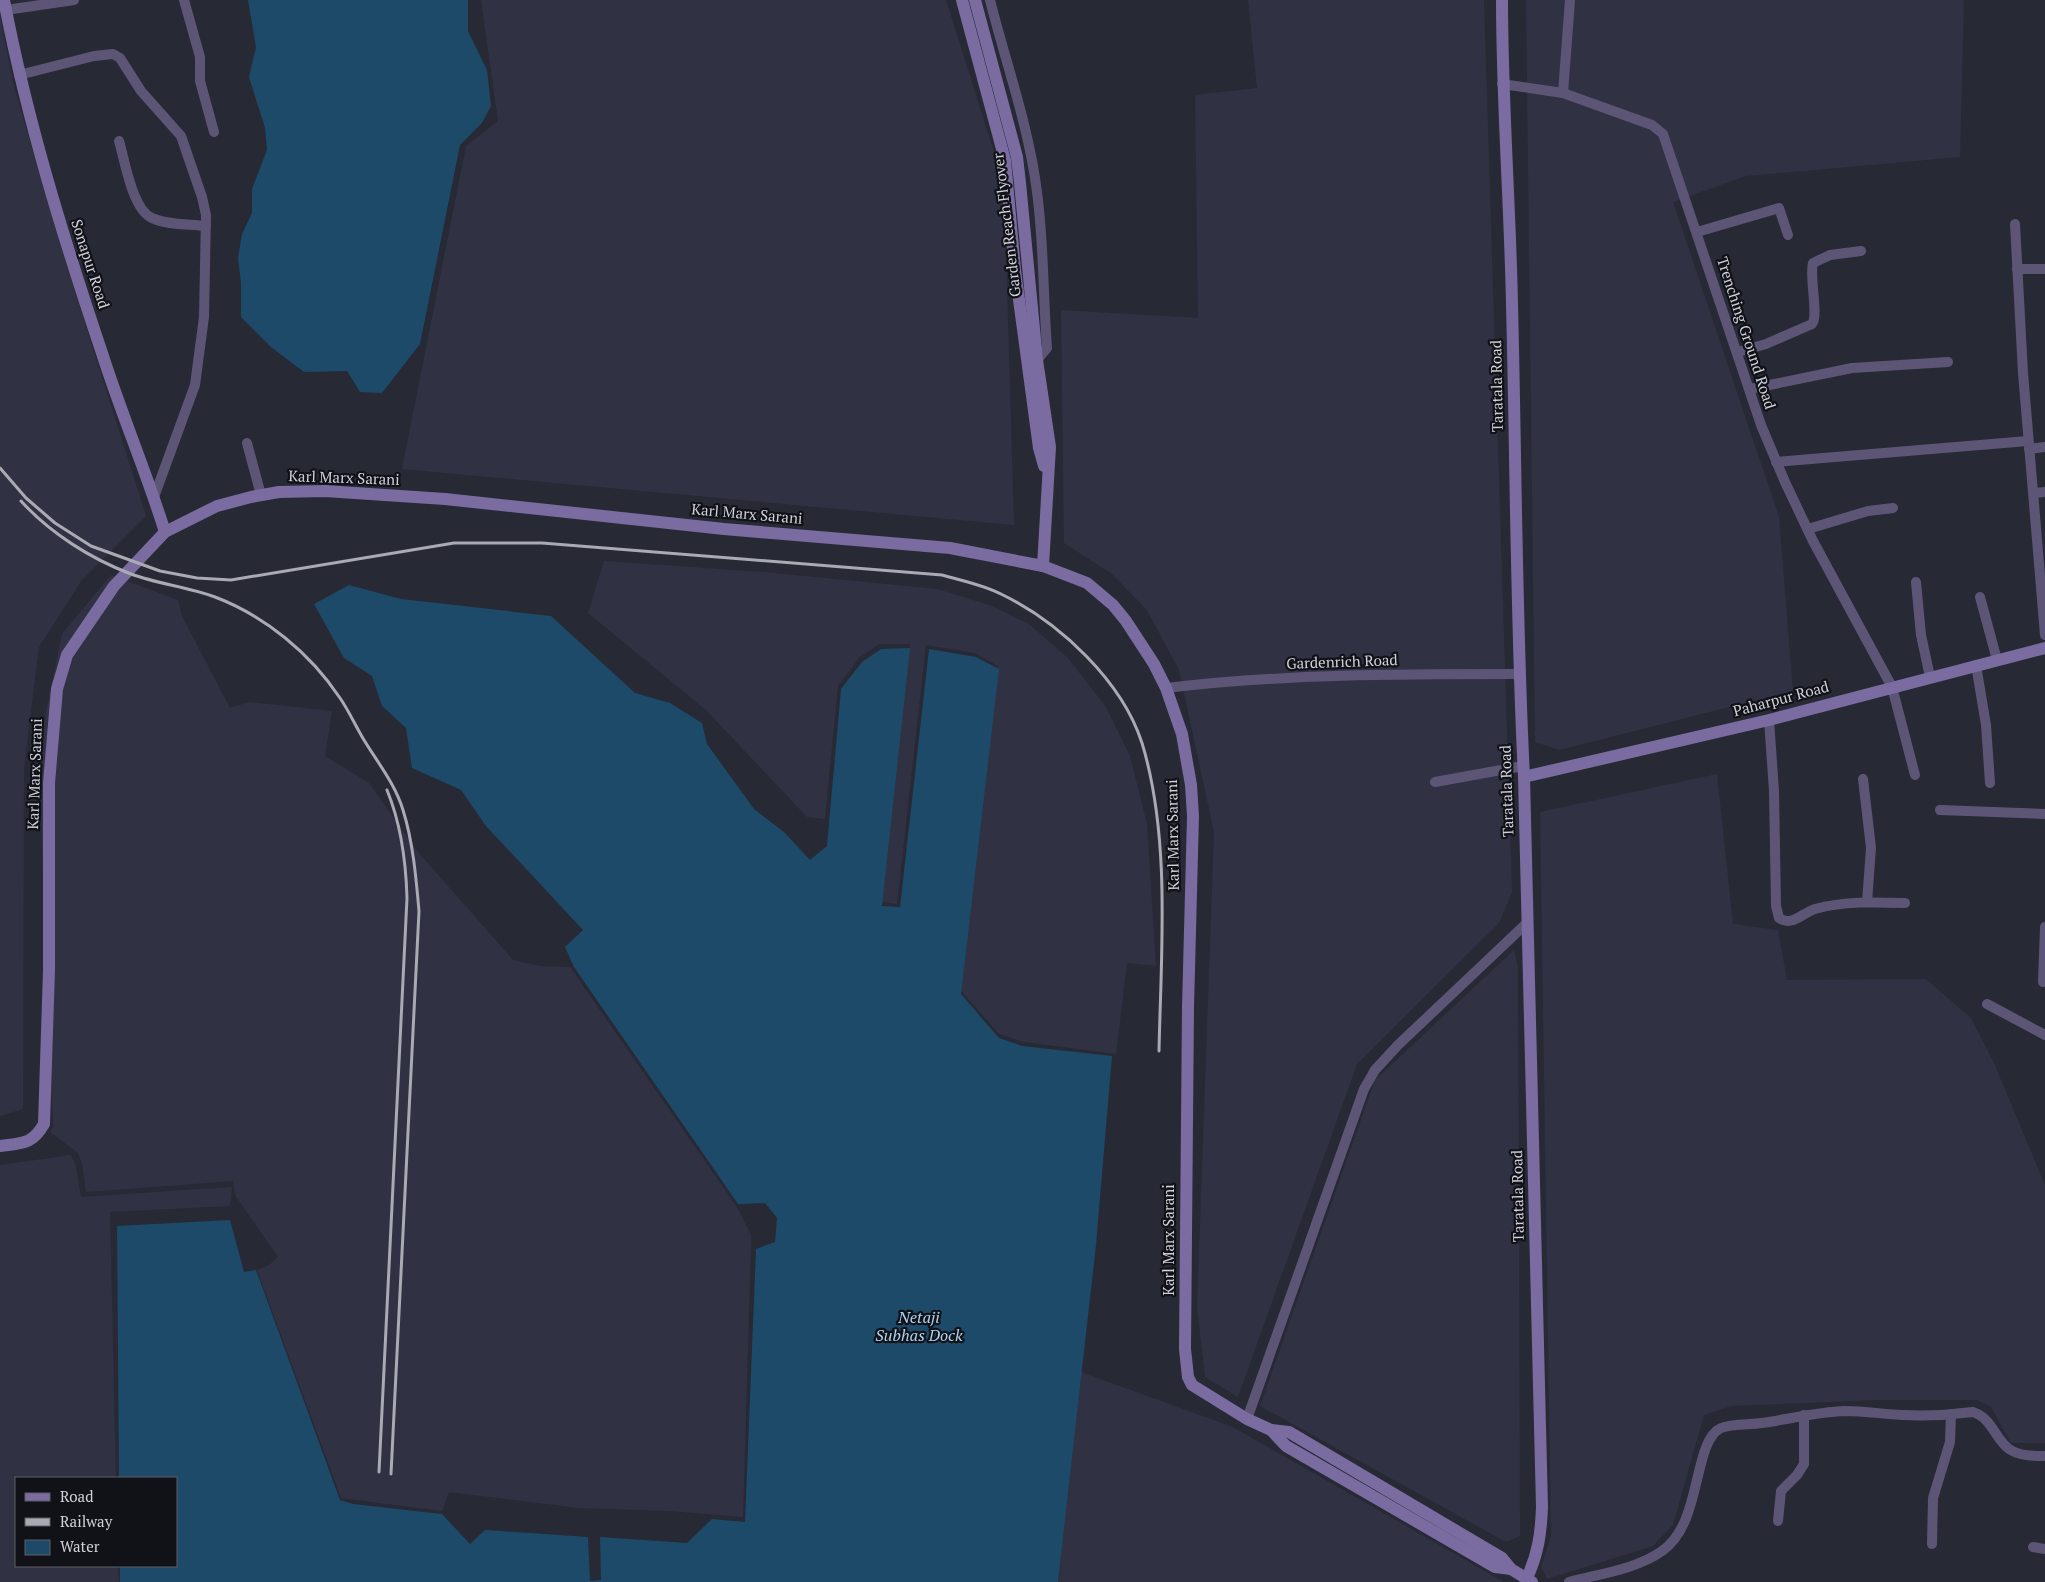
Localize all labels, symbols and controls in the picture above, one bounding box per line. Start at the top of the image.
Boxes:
street label: Garden Reach Flyover [987,152,1025,298]
street label: Sonapur Road [67,216,115,311]
street label: Trenching Ground Road [1713,254,1781,411]
street label: Taratala Road [1485,340,1507,432]
street label: Karl Marx Sarani [288,465,400,489]
street label: Karl Marx Sarani [691,498,803,528]
street label: Gardenrich Road [1286,649,1398,673]
street label: Paharpur Road [1731,676,1831,720]
street label: Karl Marx Sarani [22,718,46,830]
street label: Taratala Road [1494,745,1518,837]
street label: Karl Marx Sarani [1161,779,1183,891]
street label: Taratala Road [1506,1150,1528,1242]
street label: Karl Marx Sarani [1158,1184,1178,1296]
water label: Netaji Subhas Dock [875,1306,963,1346]
legend [15,1477,178,1567]
text: Road [60,1486,93,1506]
text: Railway [60,1511,113,1531]
text: Water [60,1536,100,1556]

